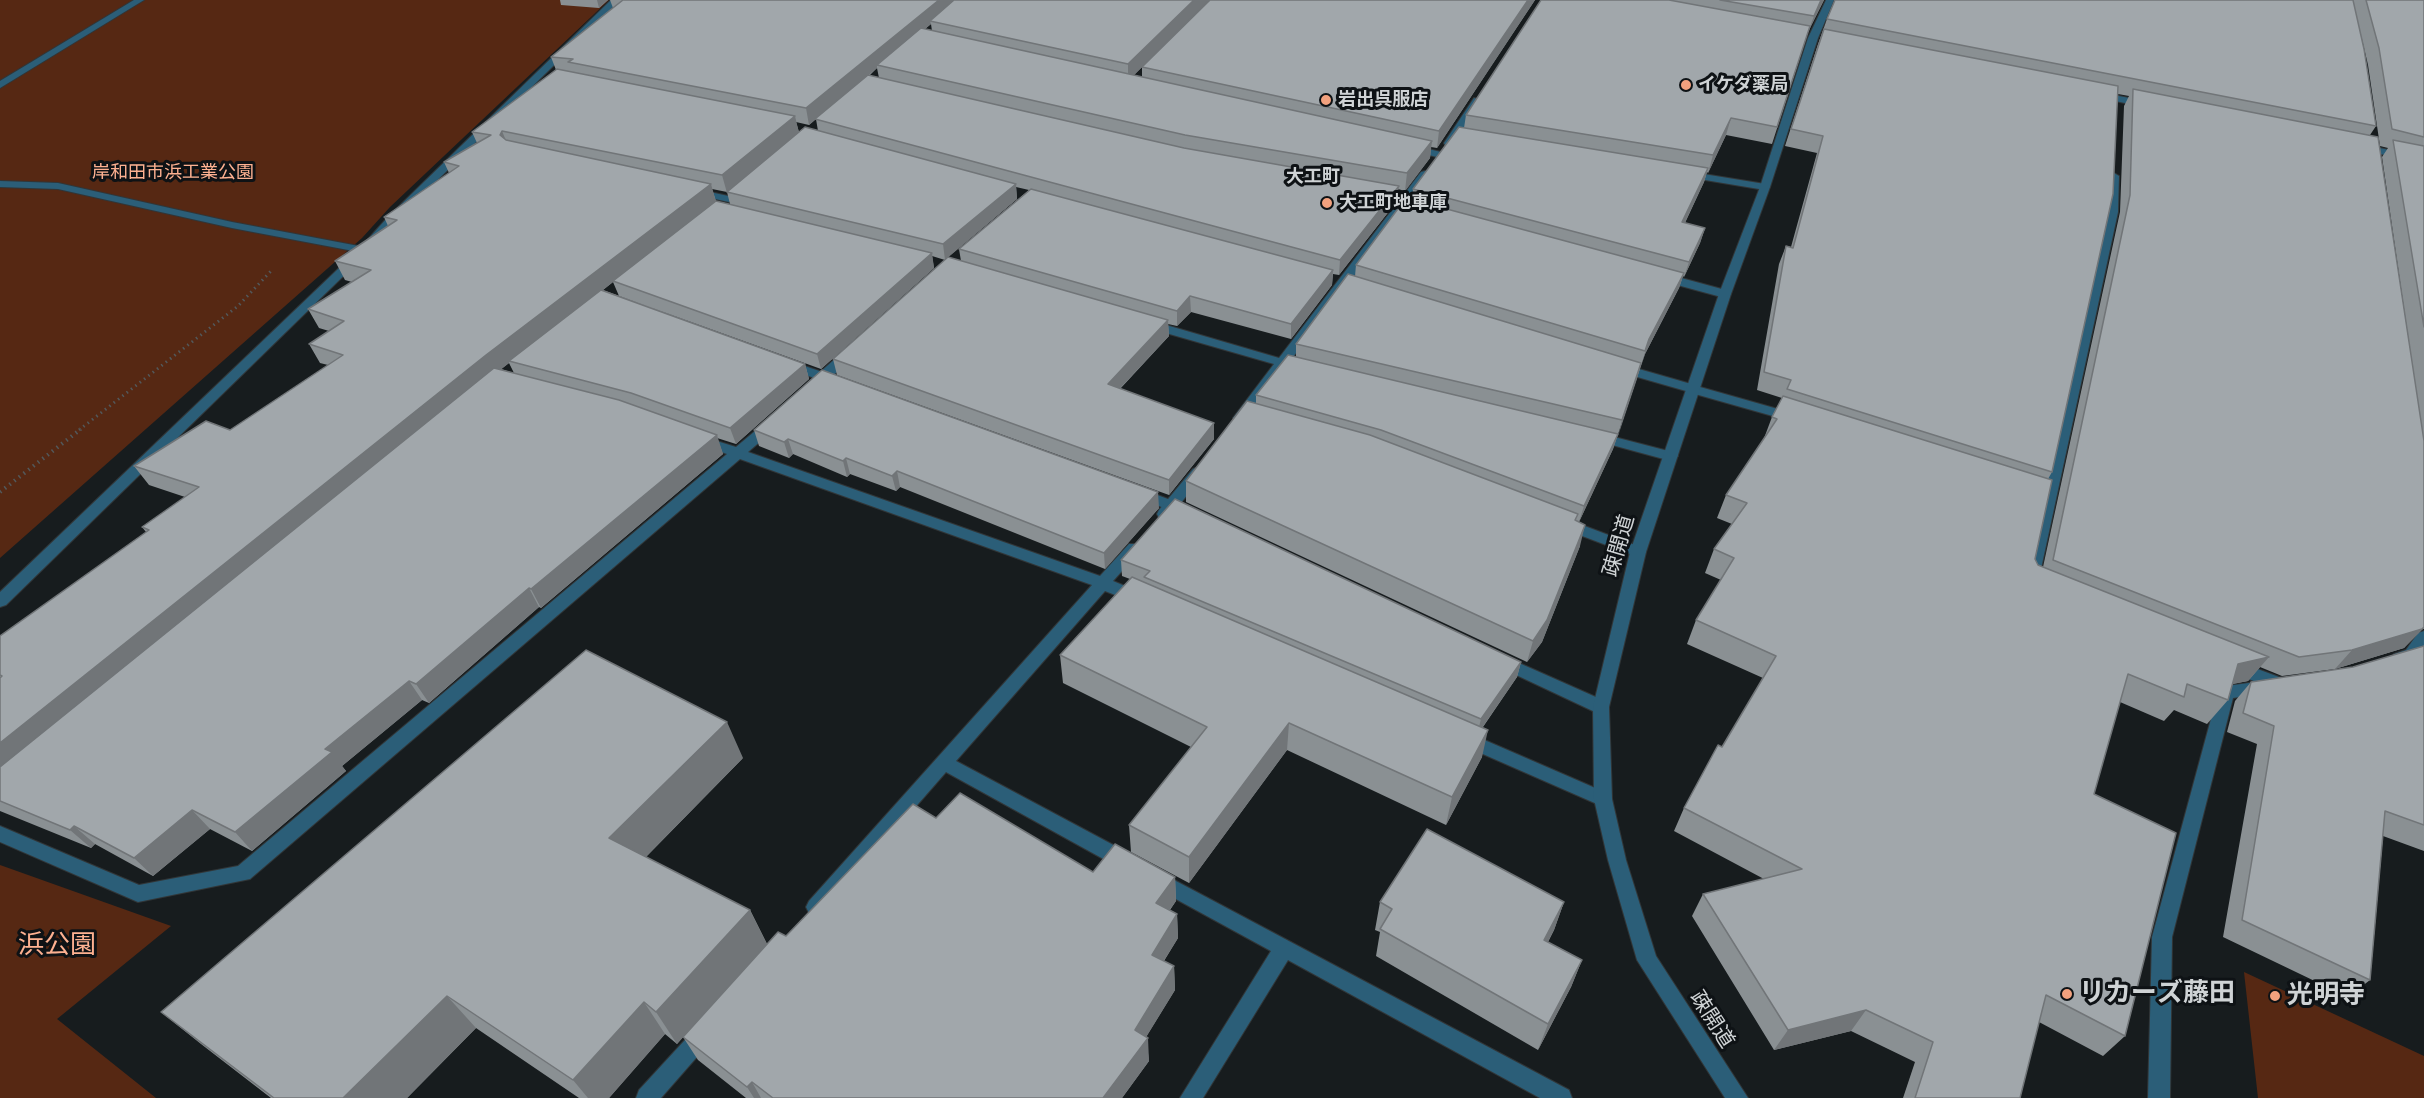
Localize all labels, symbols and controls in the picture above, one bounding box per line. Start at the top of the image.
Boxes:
place label: イケダ薬局 [1698,74,1788,96]
marker: イケダ薬局 [1679,78,1693,92]
place label: 岩出呉服店 [1338,89,1428,111]
marker: 岩出呉服店 [1319,93,1333,107]
park label: 岸和田市浜工業公園 [92,162,254,184]
district label: 大工町 [1286,166,1340,188]
place label: 大工町地車庫 [1339,192,1447,214]
marker: 大工町地車庫 [1320,196,1334,210]
street label: 疎開道 [1599,512,1641,580]
park label: 浜公園 [18,930,96,962]
place label: リカーズ藤田 [2079,978,2235,1010]
place label: 光明寺 [2287,980,2365,1012]
street label: 疎開道 [1683,987,1739,1053]
marker: リカーズ藤田 [2060,987,2074,1001]
marker: 光明寺 [2268,989,2282,1003]

